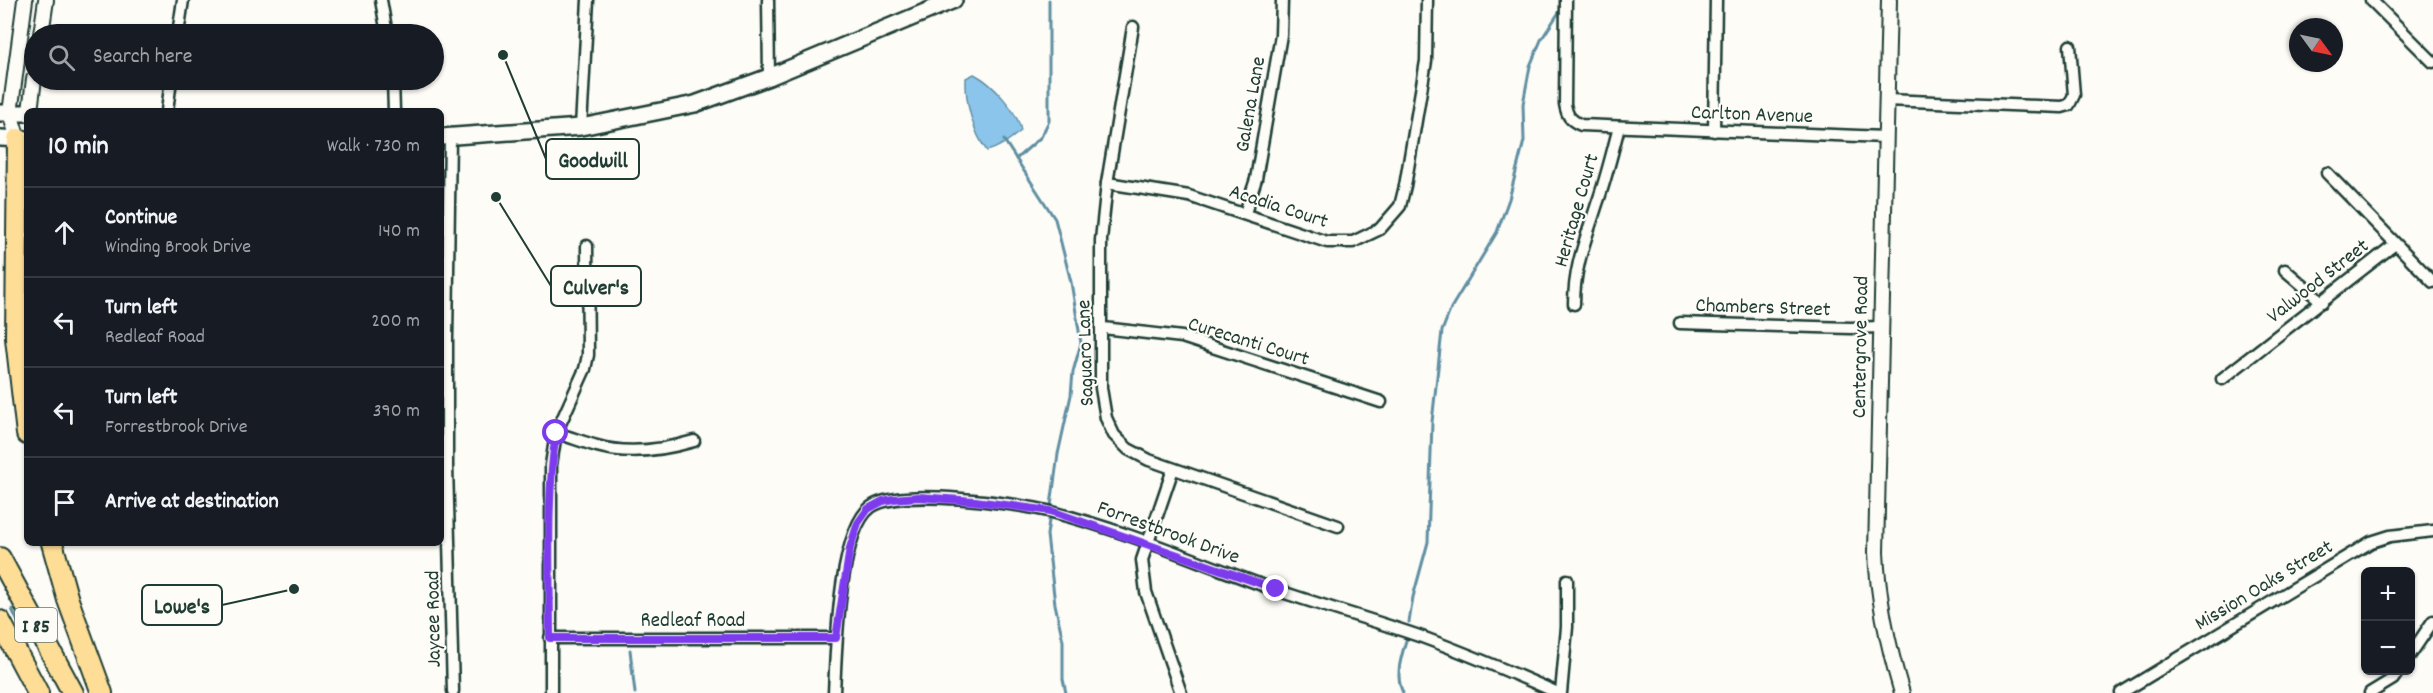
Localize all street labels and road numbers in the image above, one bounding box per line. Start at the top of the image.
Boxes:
street label: Galena Lane [1229,54,1275,155]
street label: Carlton Avenue [1690,99,1813,133]
street label: Heritage Court [1547,150,1608,271]
street label: Acadia Court [1225,178,1332,238]
street label: Valwood Street [2261,233,2377,332]
street label: Centergrove Road [1846,276,1878,419]
street label: Chambers Street [1695,292,1831,326]
street label: Saguaro Lane [1070,299,1104,407]
street label: Curecanti Court [1184,310,1313,376]
street label: Forrestbrook Drive [1093,494,1243,573]
street label: Mission Oaks Street [2190,533,2340,640]
street label: Jaycee Road [419,570,451,668]
street label: Redleaf Road [641,607,745,637]
road number: I 85 [15,608,57,642]

